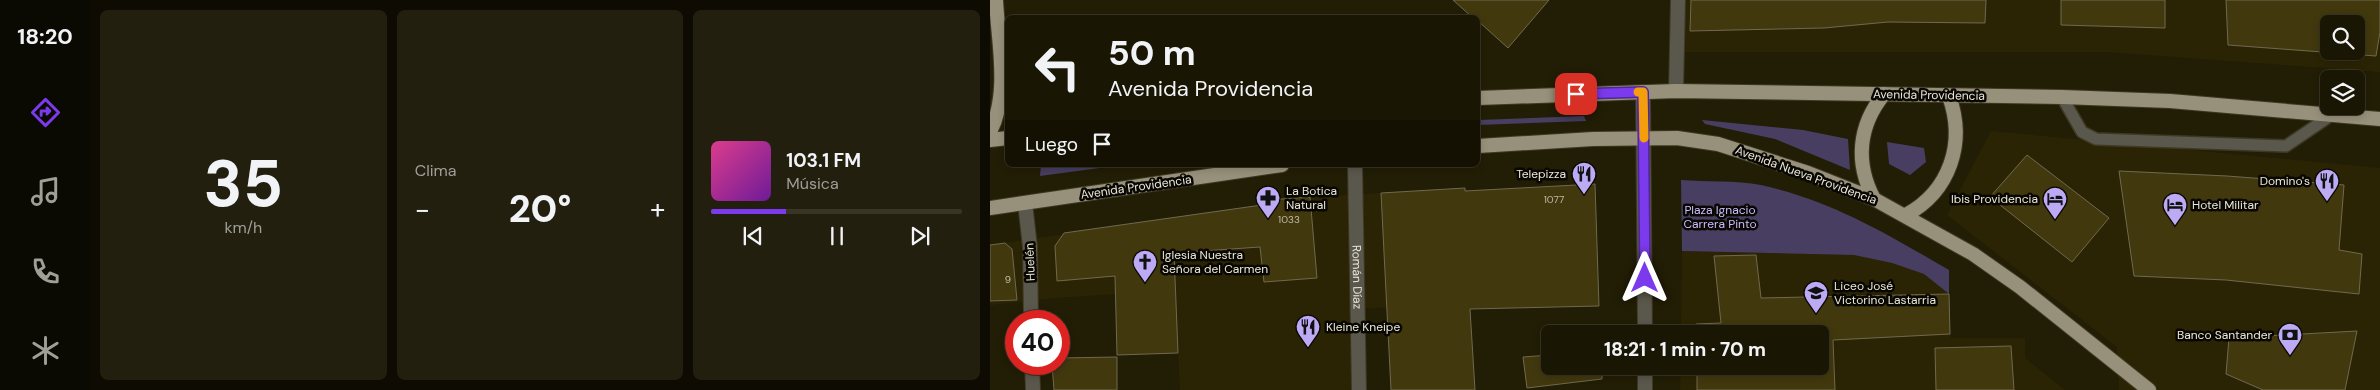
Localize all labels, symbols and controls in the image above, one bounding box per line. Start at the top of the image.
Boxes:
map controls [2320,15,2365,115]
button: search [2320,15,2365,60]
text: 18:20 [17,22,73,51]
text: 50 m [1108,30,1196,76]
icon: left [1025,35,1090,100]
button: layers [2320,70,2365,115]
pin [1555,73,1597,115]
text: Avenida Providencia [1108,74,1313,103]
icon: arrive [1562,80,1590,108]
street label: Avenida Providencia [1873,86,1985,104]
icon: directions [28,95,63,130]
icon: arrive [1088,130,1116,158]
text: Luego [1025,132,1078,157]
text: 35 [204,142,283,226]
street label: Avenida Nueva Providencia [1733,142,1879,208]
text: 103.1 FM [786,148,861,173]
text: Clima [415,160,457,181]
restaurant icon: Telepizza [1571,161,1597,195]
place label: Telepizza [1516,166,1566,182]
restaurant icon: Domino's [2314,168,2340,202]
street label: Avenida Providencia [1079,171,1193,203]
text: Música [786,173,839,194]
place label: Domino's [2260,173,2310,189]
icon: music [28,174,63,209]
place label: La Botica Natural [1286,183,1337,213]
text: 20° [509,184,571,234]
pharmacy icon: La Botica Natural [1255,185,1281,219]
hotel icon: Ibis Providencia [2042,186,2068,220]
text: − [415,191,430,228]
text: + [650,191,665,228]
place label: Ibis Providencia [1951,191,2038,207]
hotel icon: Hotel Militar [2162,192,2188,226]
house number: 1077 [1544,193,1564,206]
place label: Hotel Militar [2192,197,2259,213]
park label: Plaza Ignacio Carrera Pinto [1683,202,1757,232]
house number: 1033 [1278,213,1300,226]
text: km/h [224,217,262,238]
icon: previous [739,222,767,250]
icon: pause [823,222,851,250]
icon: next [906,222,934,250]
street label: Huelén [1021,243,1039,281]
street label: Román Díaz [1348,245,1366,309]
place label: Iglesia Nuestra Señora del Carmen [1162,247,1268,277]
church icon: Iglesia Nuestra Señora del Carmen [1132,249,1158,283]
position arrow [1618,251,1670,303]
icon: phone [28,254,63,289]
house number: 9 [1005,273,1011,286]
place label: Liceo José Victorino Lastarria [1834,278,1936,308]
school or university icon: Liceo José Victorino Lastarria [1803,280,1829,314]
speed limit sign: 40 [1005,310,1070,375]
restaurant icon: Kleine Kneipe [1295,314,1321,348]
place label: Kleine Kneipe [1326,319,1400,335]
bank icon: Banco Santander [2277,322,2303,356]
place label: Banco Santander [2177,327,2273,343]
icon: climate [28,333,63,368]
text: 18:21 · 1 min · 70 m [1604,337,1766,362]

